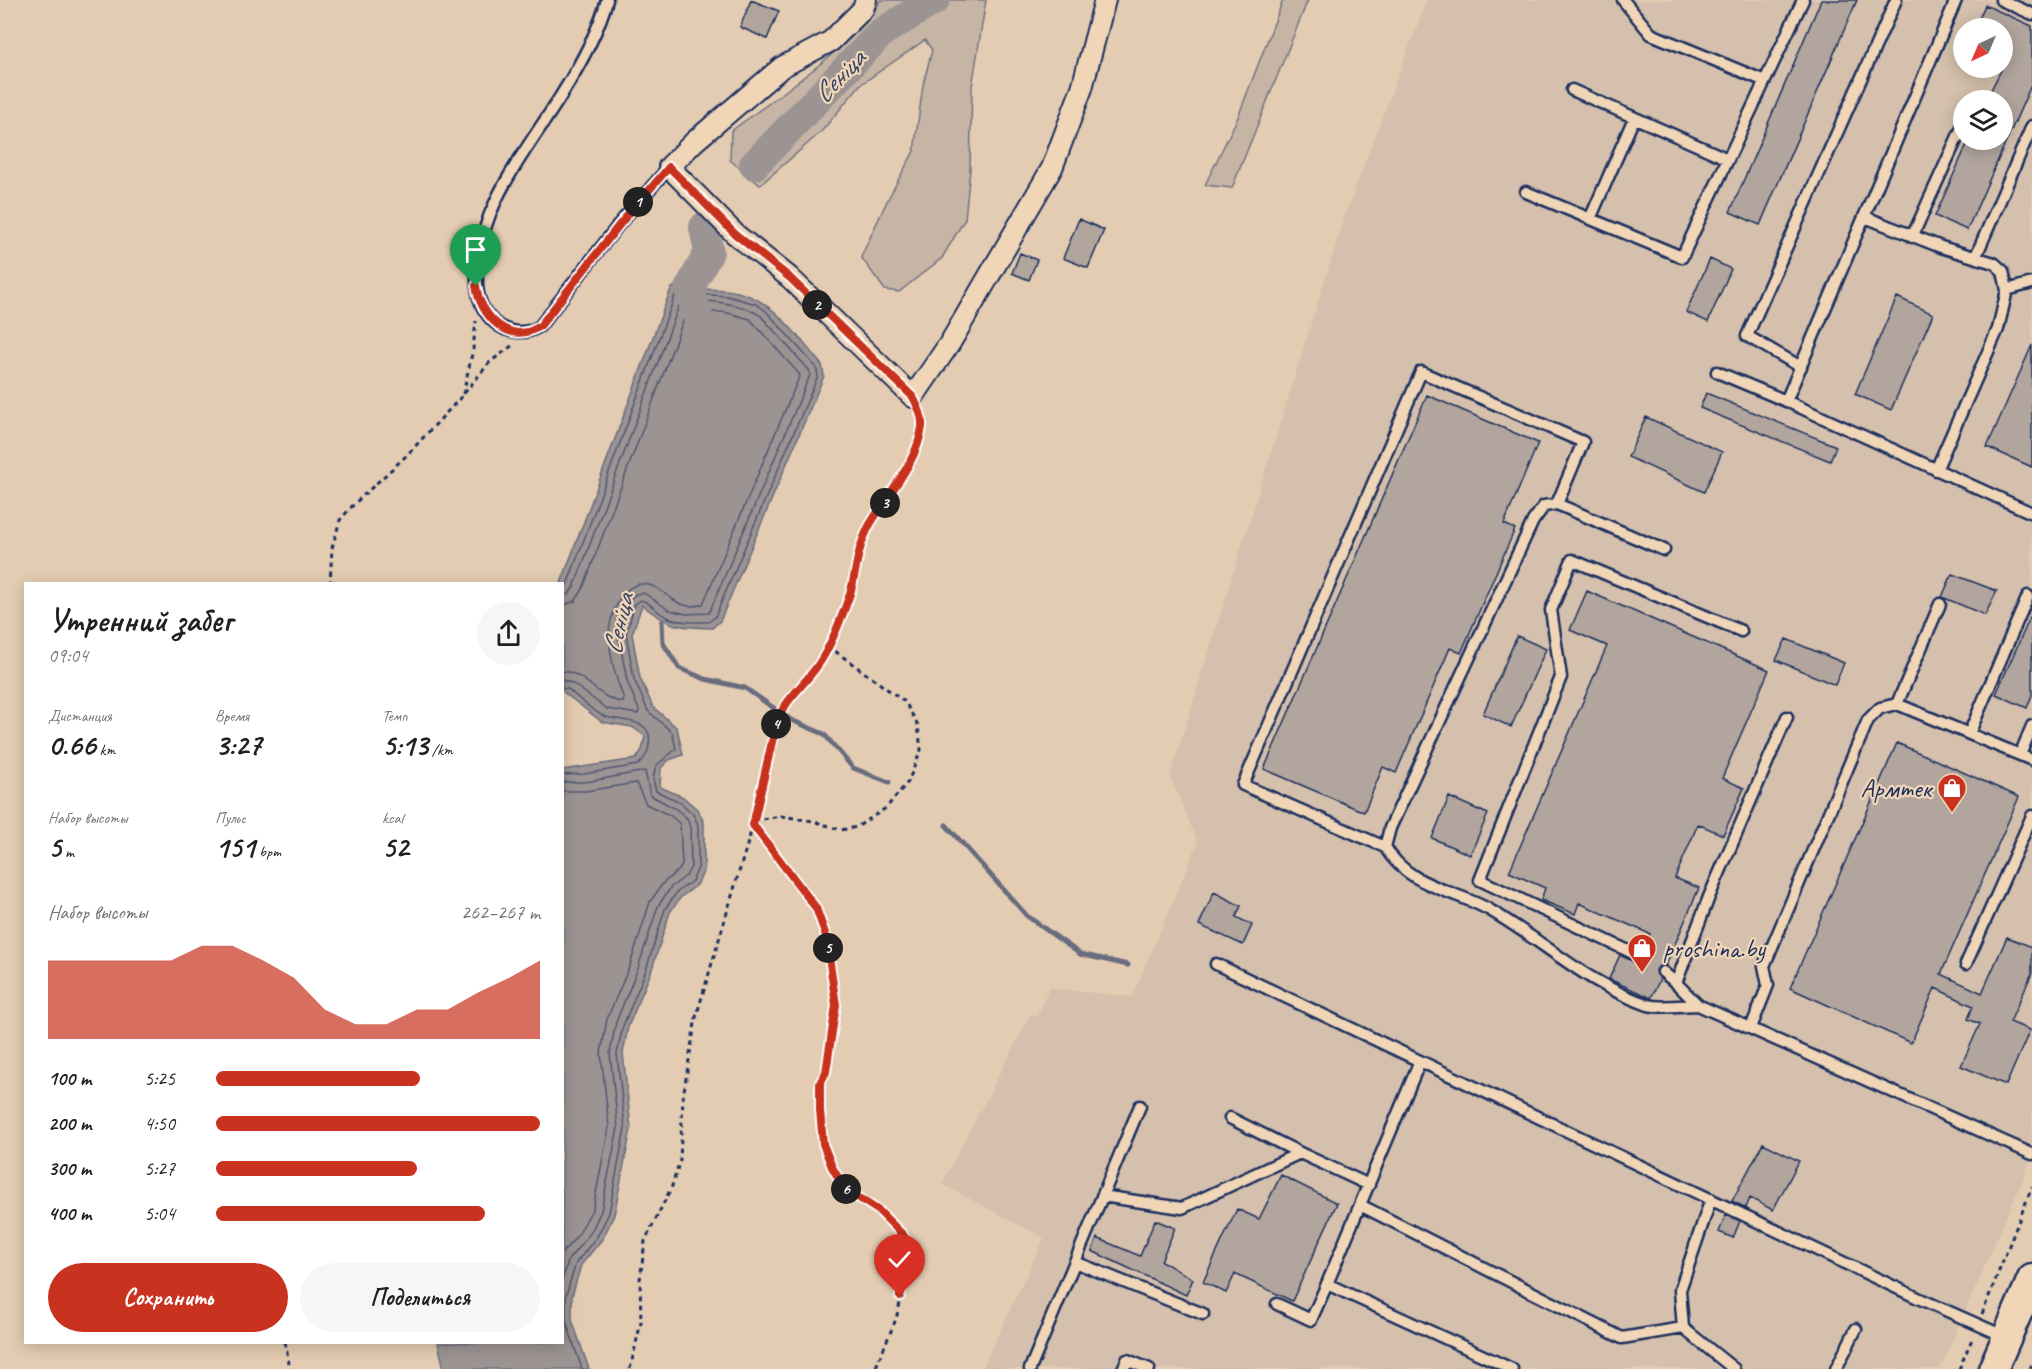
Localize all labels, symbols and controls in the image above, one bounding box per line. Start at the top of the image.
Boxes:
north arrow [1953,18,2013,78]
map controls [1953,18,2013,150]
water label: Сеніца [806,41,874,110]
button: layers [1953,90,2013,150]
pin: 1 [623,187,653,217]
text: 1 [634,192,642,212]
pin [450,224,501,286]
icon: arrive [459,233,492,266]
pin: 2 [802,290,832,320]
text: 2 [813,295,821,315]
pin: 3 [870,488,900,518]
text: 3 [881,493,889,513]
water label: Сеніца [595,588,642,658]
text: Утренний забег [48,599,232,641]
button: share [477,602,540,665]
text: 09:04 [48,643,88,668]
text: Дистанция [48,706,112,726]
text: Время [215,706,249,726]
text: Темп [382,706,408,726]
pin: 4 [761,709,791,739]
text: 4 [772,714,780,734]
text: 0.66 [48,726,96,764]
text: 3:27 [215,726,261,764]
text: 5:13 [382,726,428,764]
text: km [96,740,115,760]
text: /km [428,740,453,760]
place label: Армтек [1860,772,1933,805]
shop icon: Армтек [1936,772,1968,814]
text: Набор высоты [48,808,127,828]
text: Пульс [215,808,246,828]
text: kcal [382,808,403,828]
text: 5 [48,828,61,866]
text: 151 [215,828,255,866]
text: 52 [382,828,409,866]
text: m [61,842,74,862]
text: bpm [255,842,281,862]
text: Набор высоты [48,900,147,925]
text: 262–267 m [461,900,540,925]
shop icon: proshina.by [1626,932,1658,974]
place label: proshina.by [1663,932,1767,965]
pin: 5 [813,933,843,963]
text: 5 [825,938,831,958]
text: 100 m [48,1066,91,1091]
text: 5:25 [144,1066,175,1091]
text: 200 m [48,1111,91,1136]
text: 4:50 [144,1111,175,1136]
text: 300 m [48,1156,91,1181]
text: 5:27 [144,1156,175,1181]
pin: 6 [831,1174,861,1204]
text: 6 [842,1179,850,1199]
text: 400 m [48,1201,91,1226]
text: 5:04 [144,1201,175,1226]
pin [874,1234,925,1296]
icon: check [883,1243,916,1276]
button: Сохранить [48,1263,288,1332]
button: Поделиться [300,1263,540,1332]

